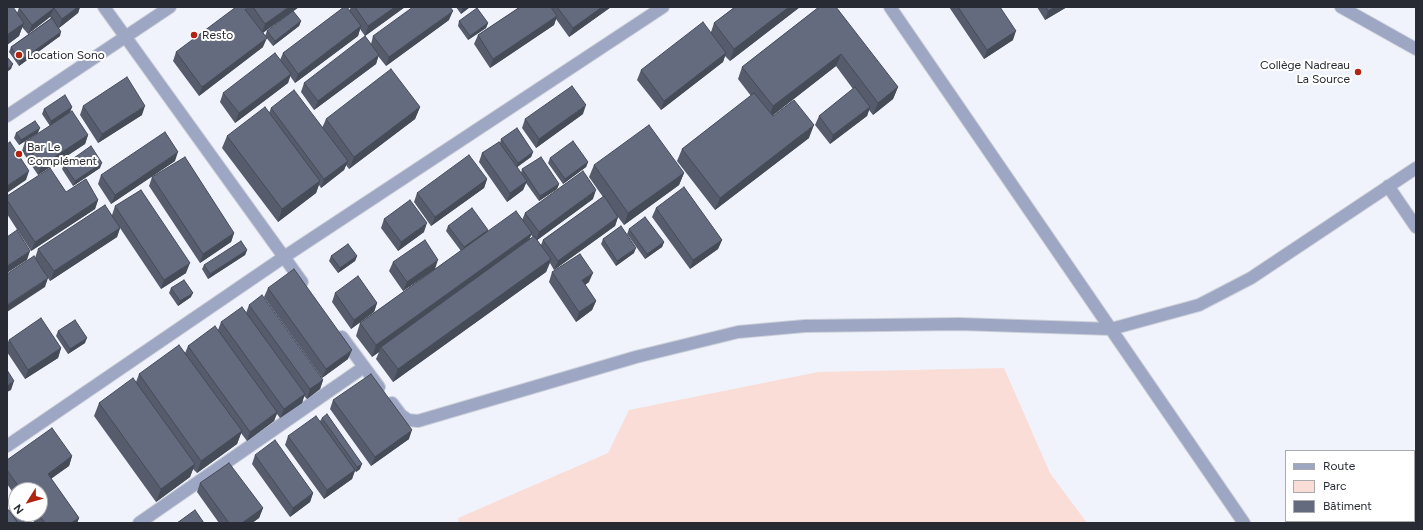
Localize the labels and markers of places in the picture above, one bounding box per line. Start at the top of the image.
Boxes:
place label: Resto [202,28,233,42]
marker: Resto [189,30,199,40]
place label: Location Sono [27,48,105,62]
marker: Location Sono [14,50,24,60]
place label: Collège Nadreau La Source [1260,58,1350,86]
marker: Collège Nadreau La Source [1353,67,1363,77]
place label: Bar Le Complément [27,140,97,168]
marker: Bar Le Complément [14,149,24,159]

